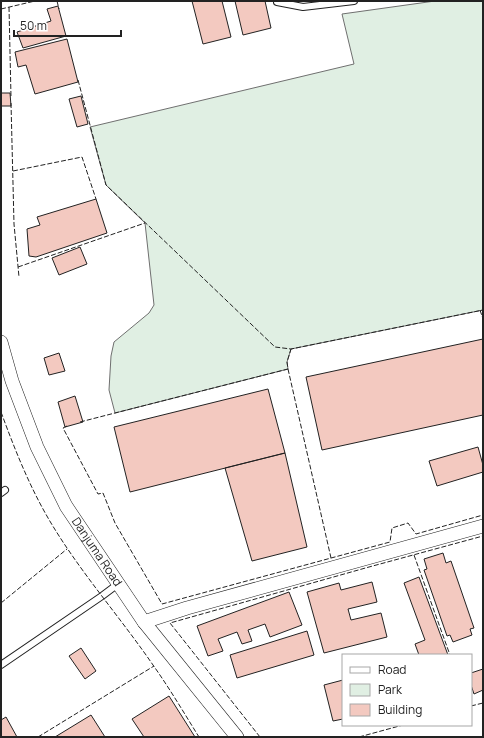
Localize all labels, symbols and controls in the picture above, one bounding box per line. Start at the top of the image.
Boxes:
scale bar [14,12,121,38]
text: 50 m [20,17,47,34]
street label: Danjuma Road [68,514,127,589]
legend [342,654,472,726]
text: Road [378,661,406,678]
text: Park [378,681,403,698]
text: Building [378,701,422,718]

